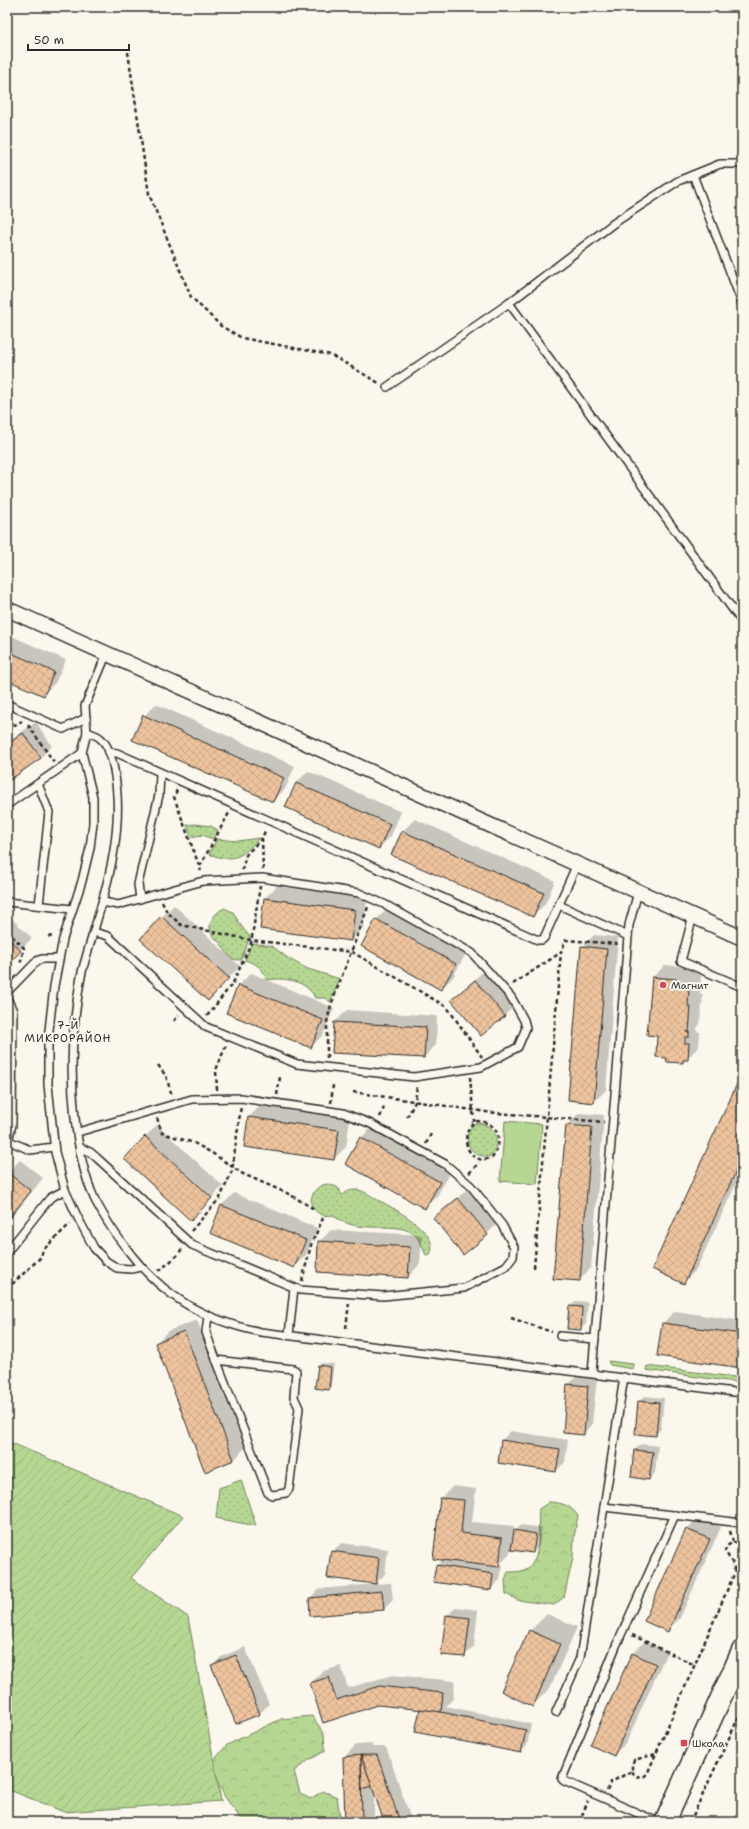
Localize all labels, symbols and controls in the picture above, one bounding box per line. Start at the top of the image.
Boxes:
scale bar [28,26,129,52]
text: 50 m [34,32,64,48]
place label: Магнит [671,979,709,992]
marker: Магнит [658,980,668,990]
district label: 7-Й МИКРОРАЙОН [24,1017,112,1046]
place label: Школа [692,1737,725,1750]
marker: Школа [679,1738,689,1748]

